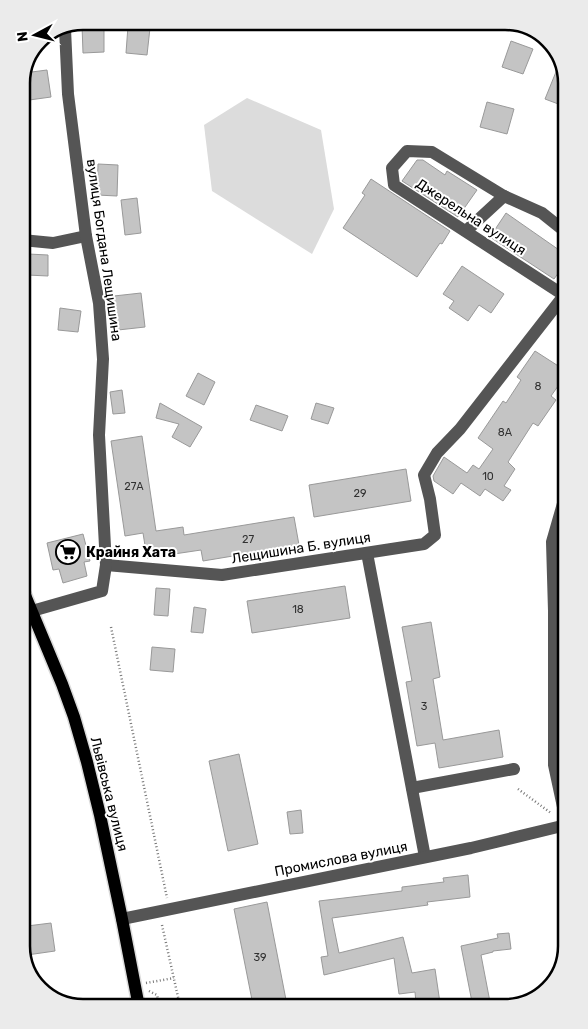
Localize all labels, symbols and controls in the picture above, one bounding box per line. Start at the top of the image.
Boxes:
north arrow [10,10,60,60]
text: N [14,30,32,43]
street label: вулиця Богдана Лещишина [83,158,125,342]
street label: Джерельна вулиця [413,175,529,259]
house number: 8 [535,380,542,393]
house number: 8А [498,426,513,439]
house number: 10 [482,470,494,483]
house number: 27А [124,480,144,493]
house number: 29 [354,487,366,500]
street label: Лещишина Б. вулиця [230,529,372,567]
house number: 27 [242,533,254,546]
supermarket icon: Крайня Хата [55,539,81,565]
place label: Крайня Хата [86,544,176,561]
house number: 18 [292,603,304,616]
house number: 3 [421,700,428,713]
street label: Львівська вулиця [87,735,131,853]
street label: Промислова вулиця [273,838,409,880]
house number: 39 [253,951,267,964]

